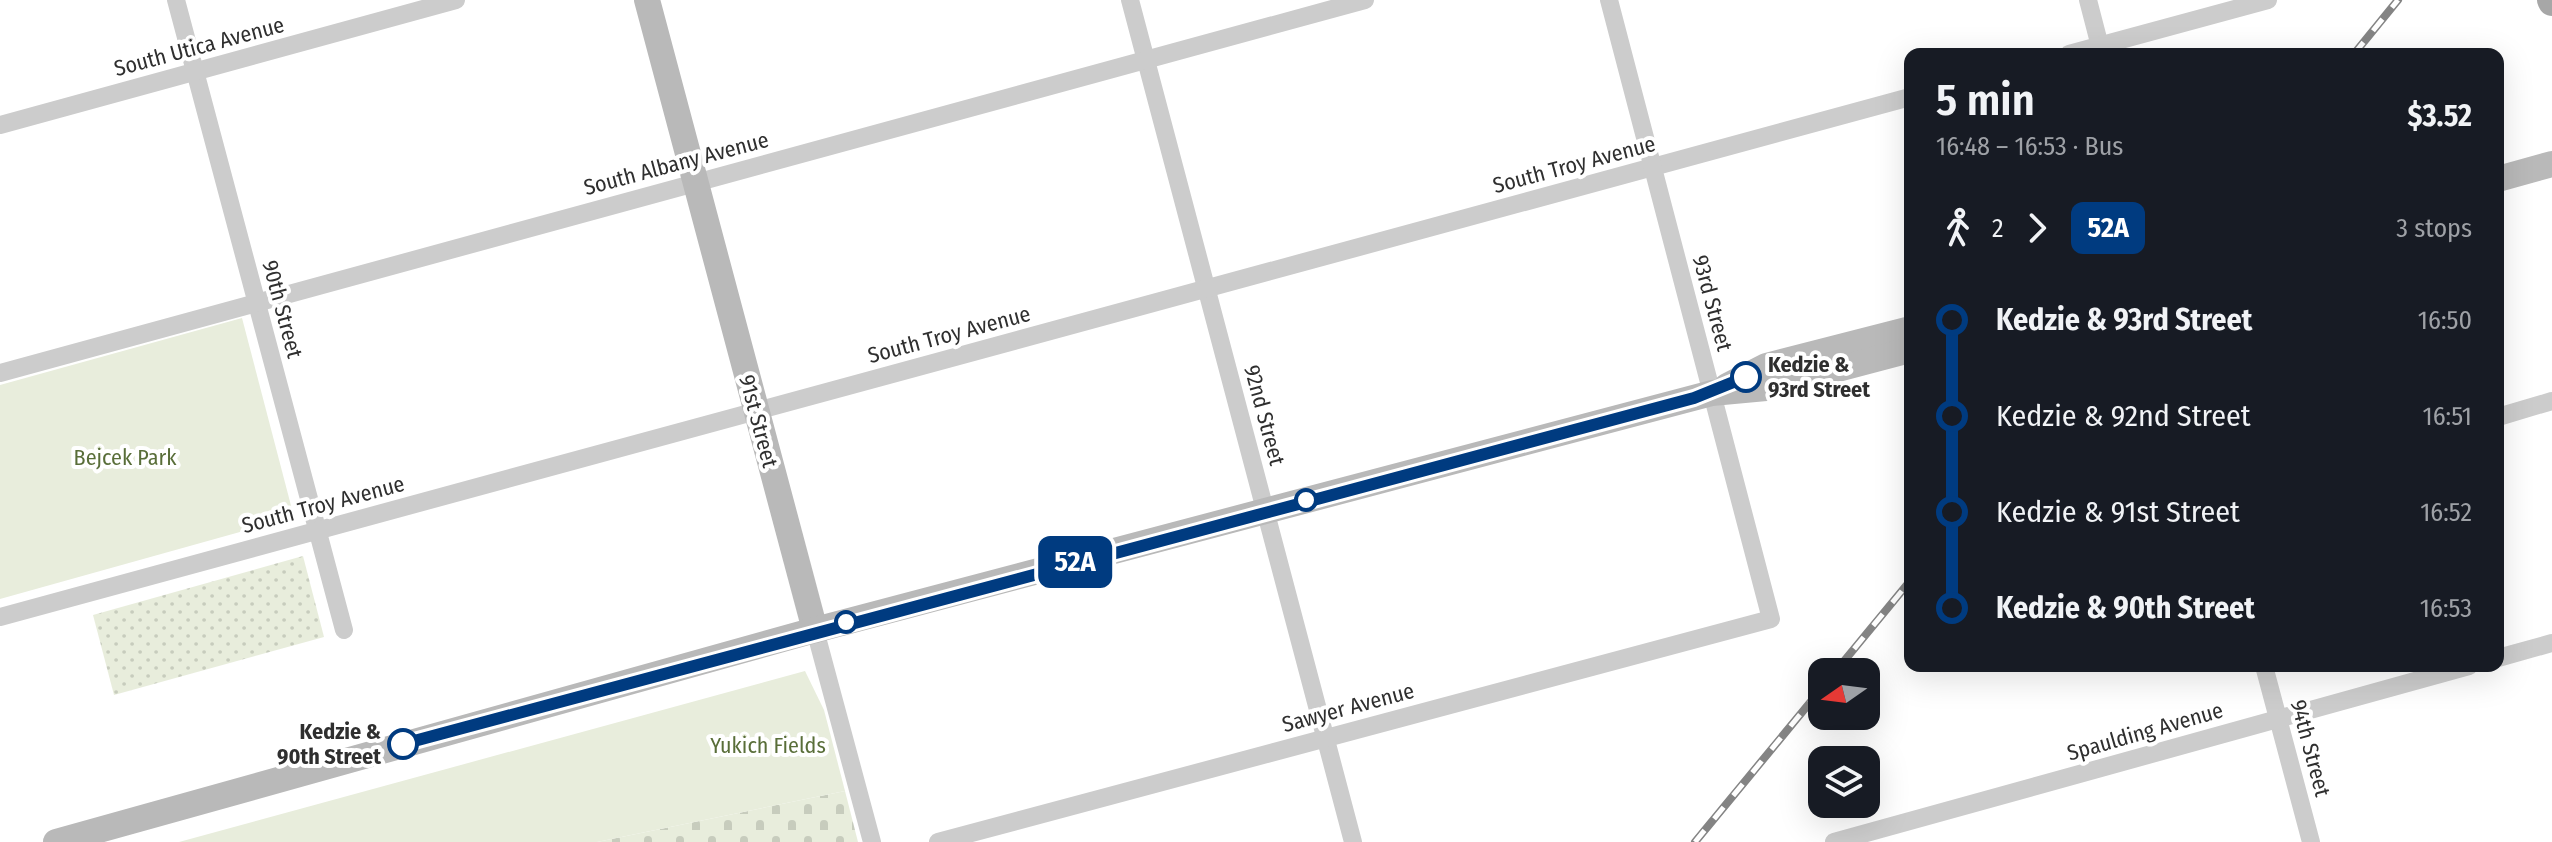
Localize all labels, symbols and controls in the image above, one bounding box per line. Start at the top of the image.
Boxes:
street label: South Utica Avenue [111,11,287,82]
text: 5 min [1936,74,2035,127]
text: $3.52 [2407,98,2472,134]
street label: South Albany Avenue [581,126,771,201]
street label: South Troy Avenue [1490,130,1658,199]
text: 16:48 – 16:53 · Bus [1936,131,2123,162]
icon: walk [1936,206,1980,250]
icon: forward [2015,206,2059,250]
text: 52A [2087,211,2129,244]
text: 2 [1992,213,2003,244]
text: 3 stops [2396,213,2472,244]
street label: 93rd Street [1687,252,1738,355]
street label: 90th Street [257,257,309,362]
street label: South Troy Avenue [865,300,1033,369]
text: Kedzie & 93rd Street [1996,302,2252,338]
text: 16:50 [2418,305,2472,336]
place label: Kedzie & 93rd Street [1768,351,1870,403]
street label: 92nd Street [1238,362,1291,469]
marker: Kedzie & 93rd Street [1731,362,1761,392]
street label: 91st Street [733,372,784,471]
text: Kedzie & 92nd Street [1996,398,2251,434]
text: 16:51 [2423,401,2472,432]
park label: Bejcek Park [74,444,177,471]
street label: South Troy Avenue [239,470,407,539]
unlabelled marker [1295,489,1317,511]
text: Kedzie & 91st Street [1996,494,2240,530]
text: 16:52 [2420,497,2472,528]
line badge: 52A [1029,536,1121,588]
text: 52A [1054,545,1096,578]
text: Kedzie & 90th Street [1996,590,2255,626]
text: 16:53 [2420,593,2472,624]
unlabelled marker [835,611,857,633]
north arrow [1808,658,1880,730]
map controls [1808,658,1880,818]
street label: Sawyer Avenue [1279,677,1417,738]
street label: Spaulding Avenue [2064,696,2226,767]
street label: 94th Street [2285,697,2337,800]
place label: Kedzie & 90th Street [277,718,381,770]
marker: Kedzie & 90th Street [388,729,418,759]
park label: Yukich Fields [710,732,826,759]
button: layers [1808,746,1880,818]

